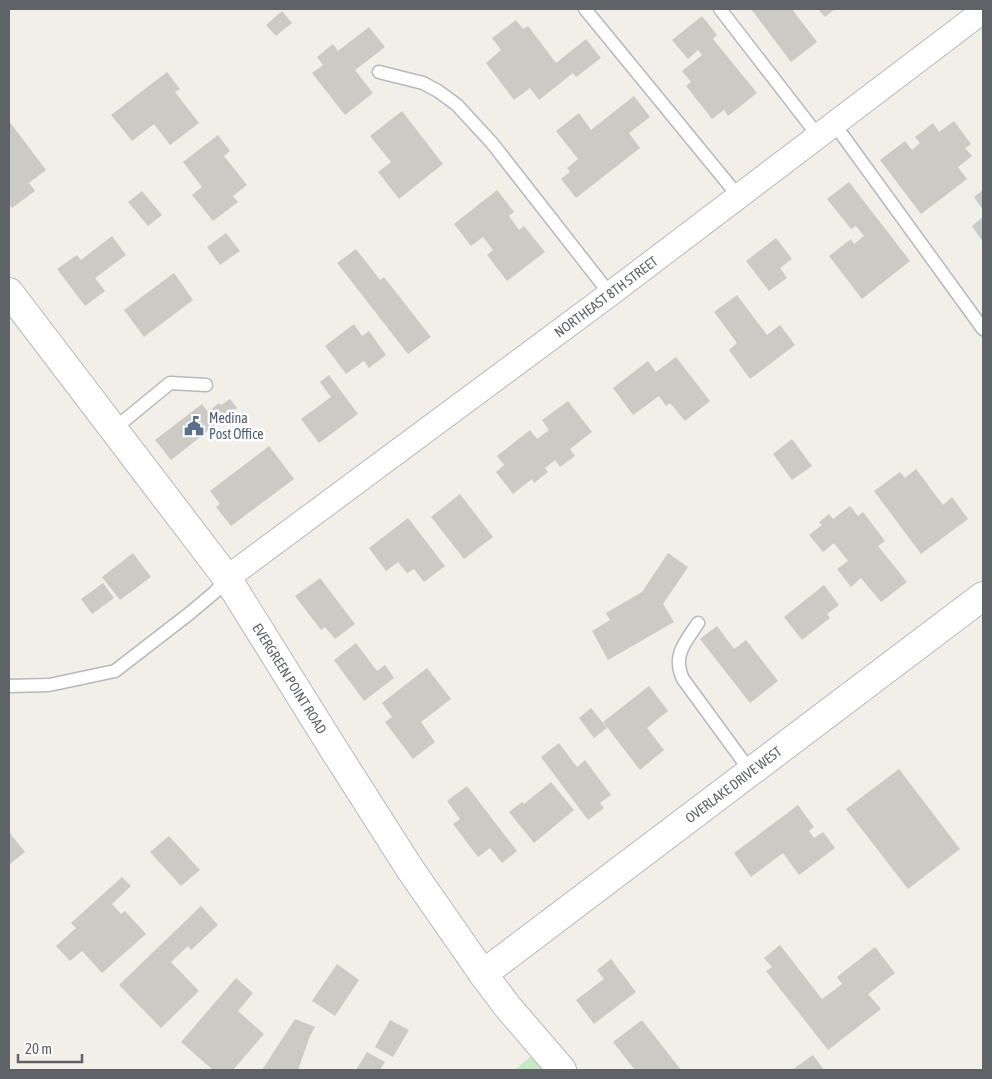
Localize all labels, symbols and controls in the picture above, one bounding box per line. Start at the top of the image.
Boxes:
street label: NORTHEAST 8TH STREET [551,253,661,340]
place label: Medina Post Office [209,410,264,442]
public building icon: Medina Post Office [183,415,205,437]
street label: EVERGREEN POINT ROAD [249,620,330,737]
street label: OVERLAKE DRIVE WEST [682,743,785,826]
scale bar [18,1032,81,1064]
text: 20 m [25,1040,52,1057]

